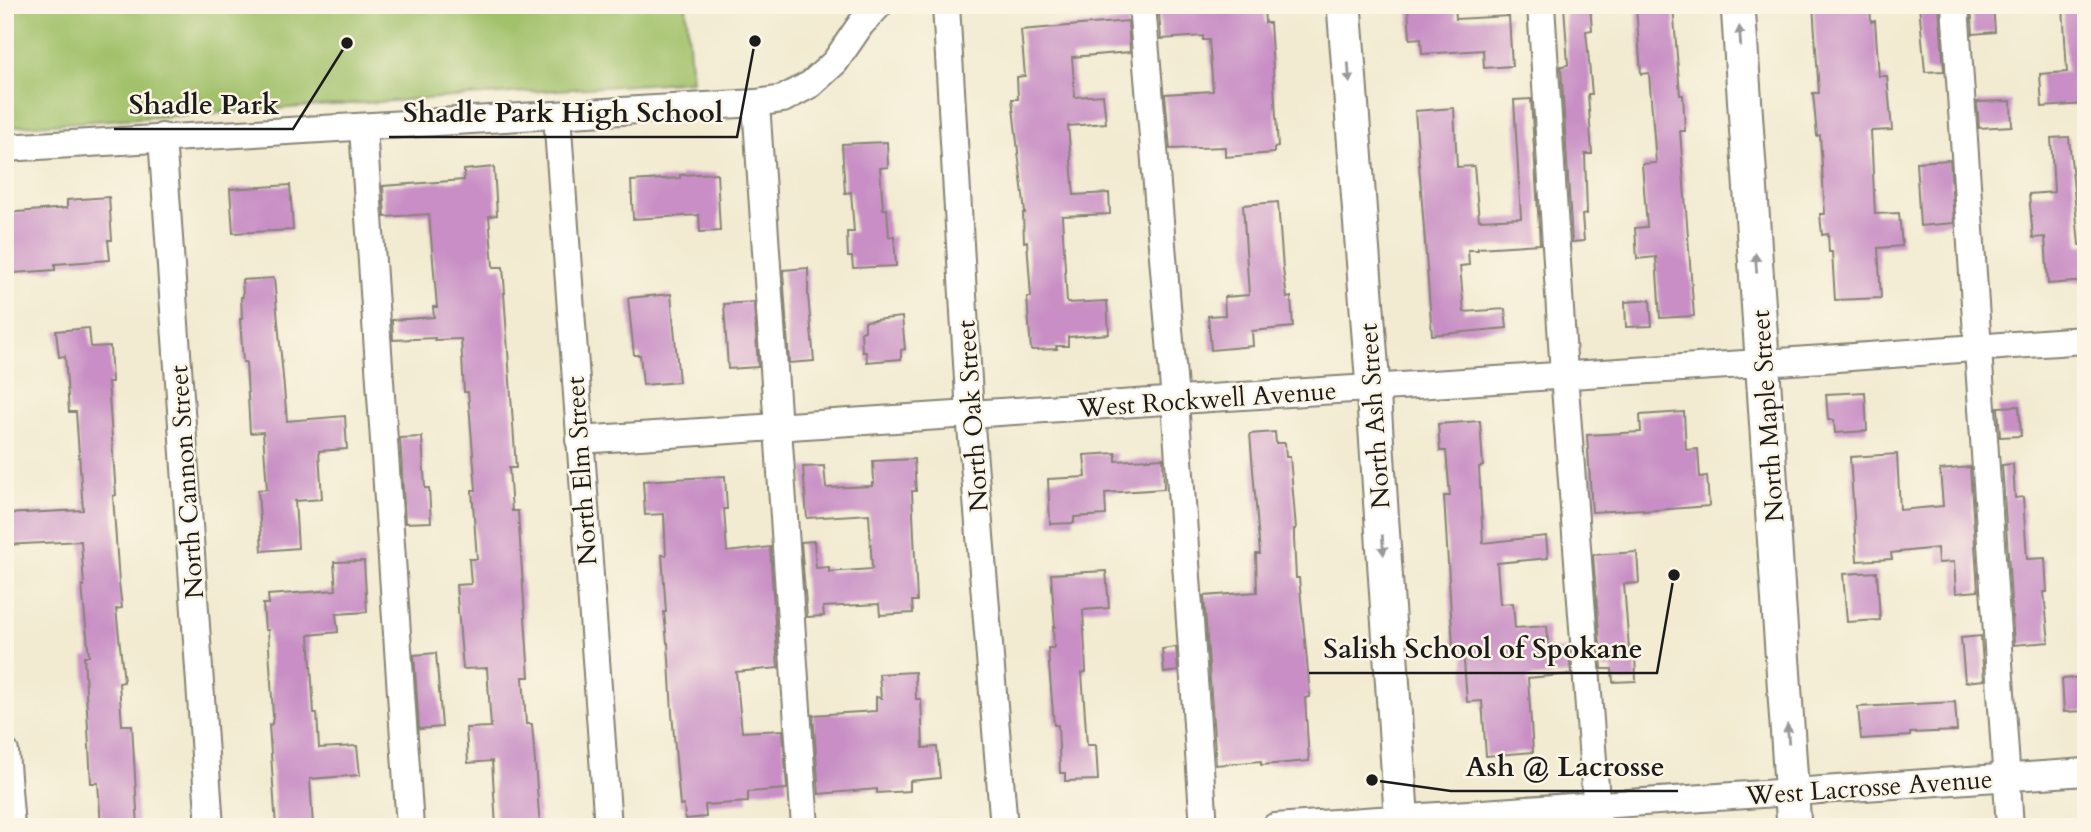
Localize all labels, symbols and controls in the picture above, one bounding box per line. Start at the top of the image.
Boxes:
one-way arrow [1734,25,1745,47]
one-way arrow [1344,63,1355,85]
callout: Shadle Park [114,80,293,129]
text: Shadle Park [129,86,280,124]
callout: Shadle Park High School [389,88,737,137]
text: Shadle Park High School [403,94,723,132]
one-way arrow [1751,252,1762,274]
street label: North Maple Street [1743,309,1792,523]
street label: North Oak Street [948,319,997,513]
street label: North Ash Street [1351,322,1398,510]
street label: North Cannon Street [161,364,212,600]
street label: West Rockwell Avenue [1075,373,1338,426]
street label: North Elm Street [557,375,606,567]
one-way arrow [1378,534,1389,556]
callout: Salish School of Spokane [1309,624,1657,673]
text: Salish School of Spokane [1323,630,1643,668]
one-way arrow [1782,723,1793,745]
callout: Ash @ Lacrosse [1451,742,1678,791]
text: Ash @ Lacrosse [1465,748,1665,786]
street label: West Lacrosse Avenue [1743,761,1994,814]

